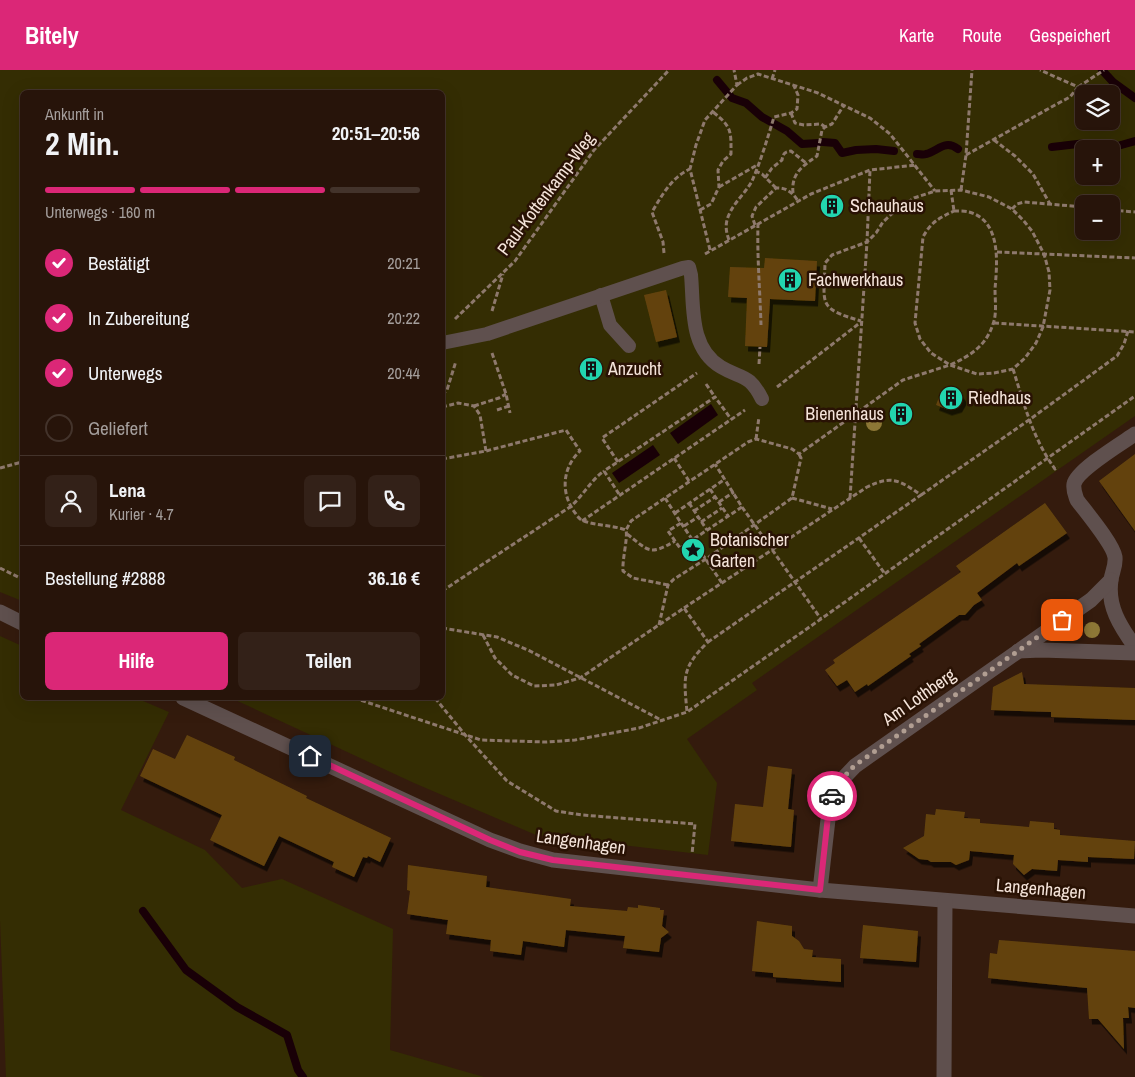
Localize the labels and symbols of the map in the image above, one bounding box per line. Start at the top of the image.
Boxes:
street label: Paul-Kottenkamp-Weg [491,126,601,260]
building icon: Schauhaus [819,193,845,219]
place label: Schauhaus [850,193,924,218]
building icon: Fachwerkhaus [777,267,803,293]
place label: Fachwerkhaus [808,267,903,292]
building icon: Anzucht [578,356,604,382]
place label: Anzucht [607,356,661,381]
building icon: Riedhaus [938,385,964,411]
place label: Riedhaus [968,385,1031,410]
place label: Bienenhaus [805,401,884,426]
building icon: Bienenhaus [888,401,914,427]
place label: Botanischer Garten [710,527,789,573]
place icon: Botanischer Garten [680,537,706,563]
pin [1041,599,1083,641]
street label: Am Lothberg [876,662,961,732]
pin [289,735,331,777]
courier [807,771,857,821]
street label: Langenhagen [535,823,628,860]
street label: Langenhagen [995,872,1087,905]

